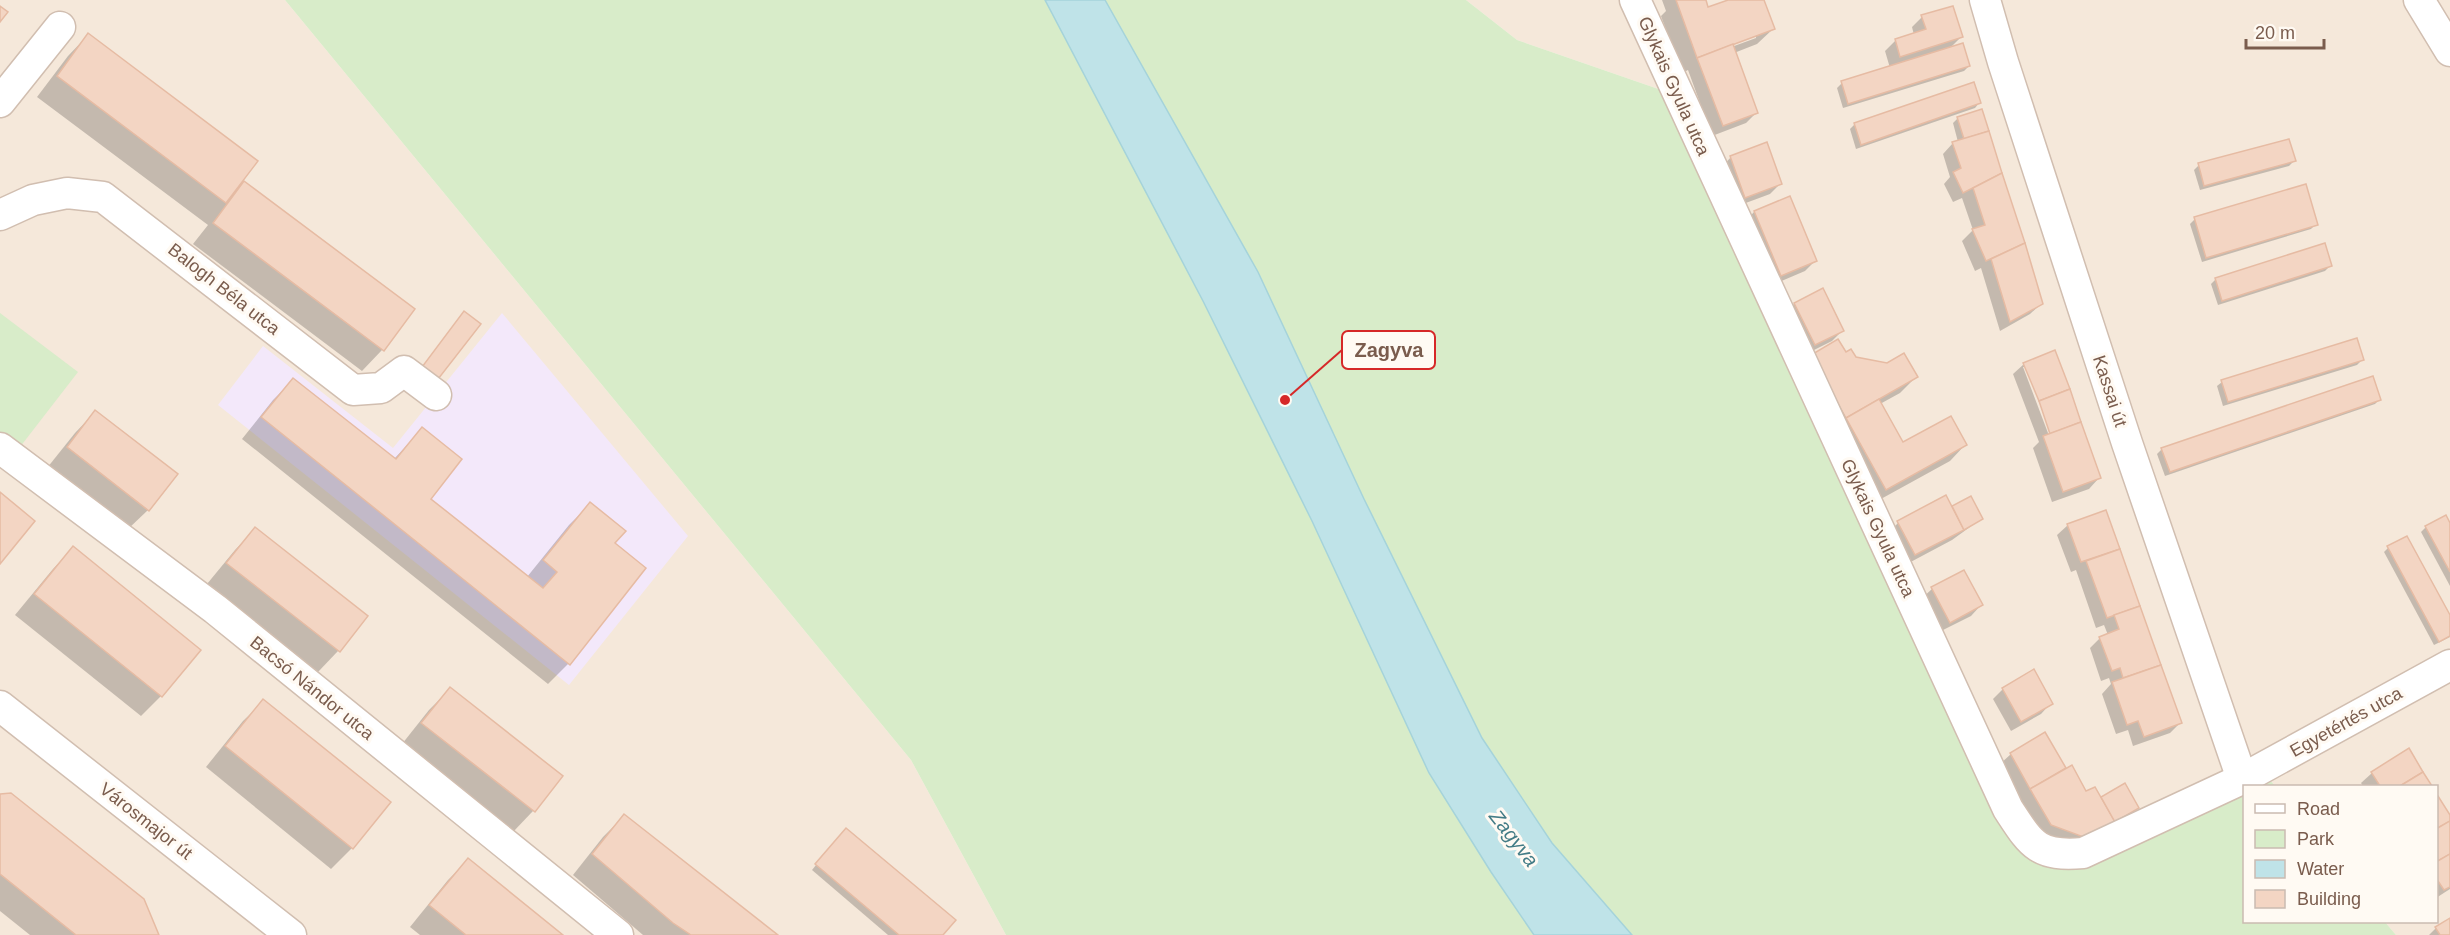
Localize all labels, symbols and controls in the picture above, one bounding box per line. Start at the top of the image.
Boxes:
scale bar [2246,12,2324,50]
street label: Glykais Gyula utca [1634,13,1714,160]
text: 20 m [2255,23,2295,43]
street label: Balogh Béla utca [164,239,285,339]
callout: Zagyva [1342,331,1435,369]
text: Zagyva [1355,339,1424,361]
street label: Kassai út [2089,353,2131,429]
street label: Glykais Gyula utca [1837,456,1919,601]
street label: Bacsó Nándor utca [246,632,379,745]
street label: Egyetértés utca [2286,682,2406,761]
street label: Városmajor út [96,779,196,863]
legend [2243,785,2438,923]
text: Road [2297,799,2340,819]
water label: Zagyva [1485,805,1543,871]
text: Park [2297,829,2335,849]
text: Water [2297,859,2344,879]
text: Building [2297,889,2361,909]

